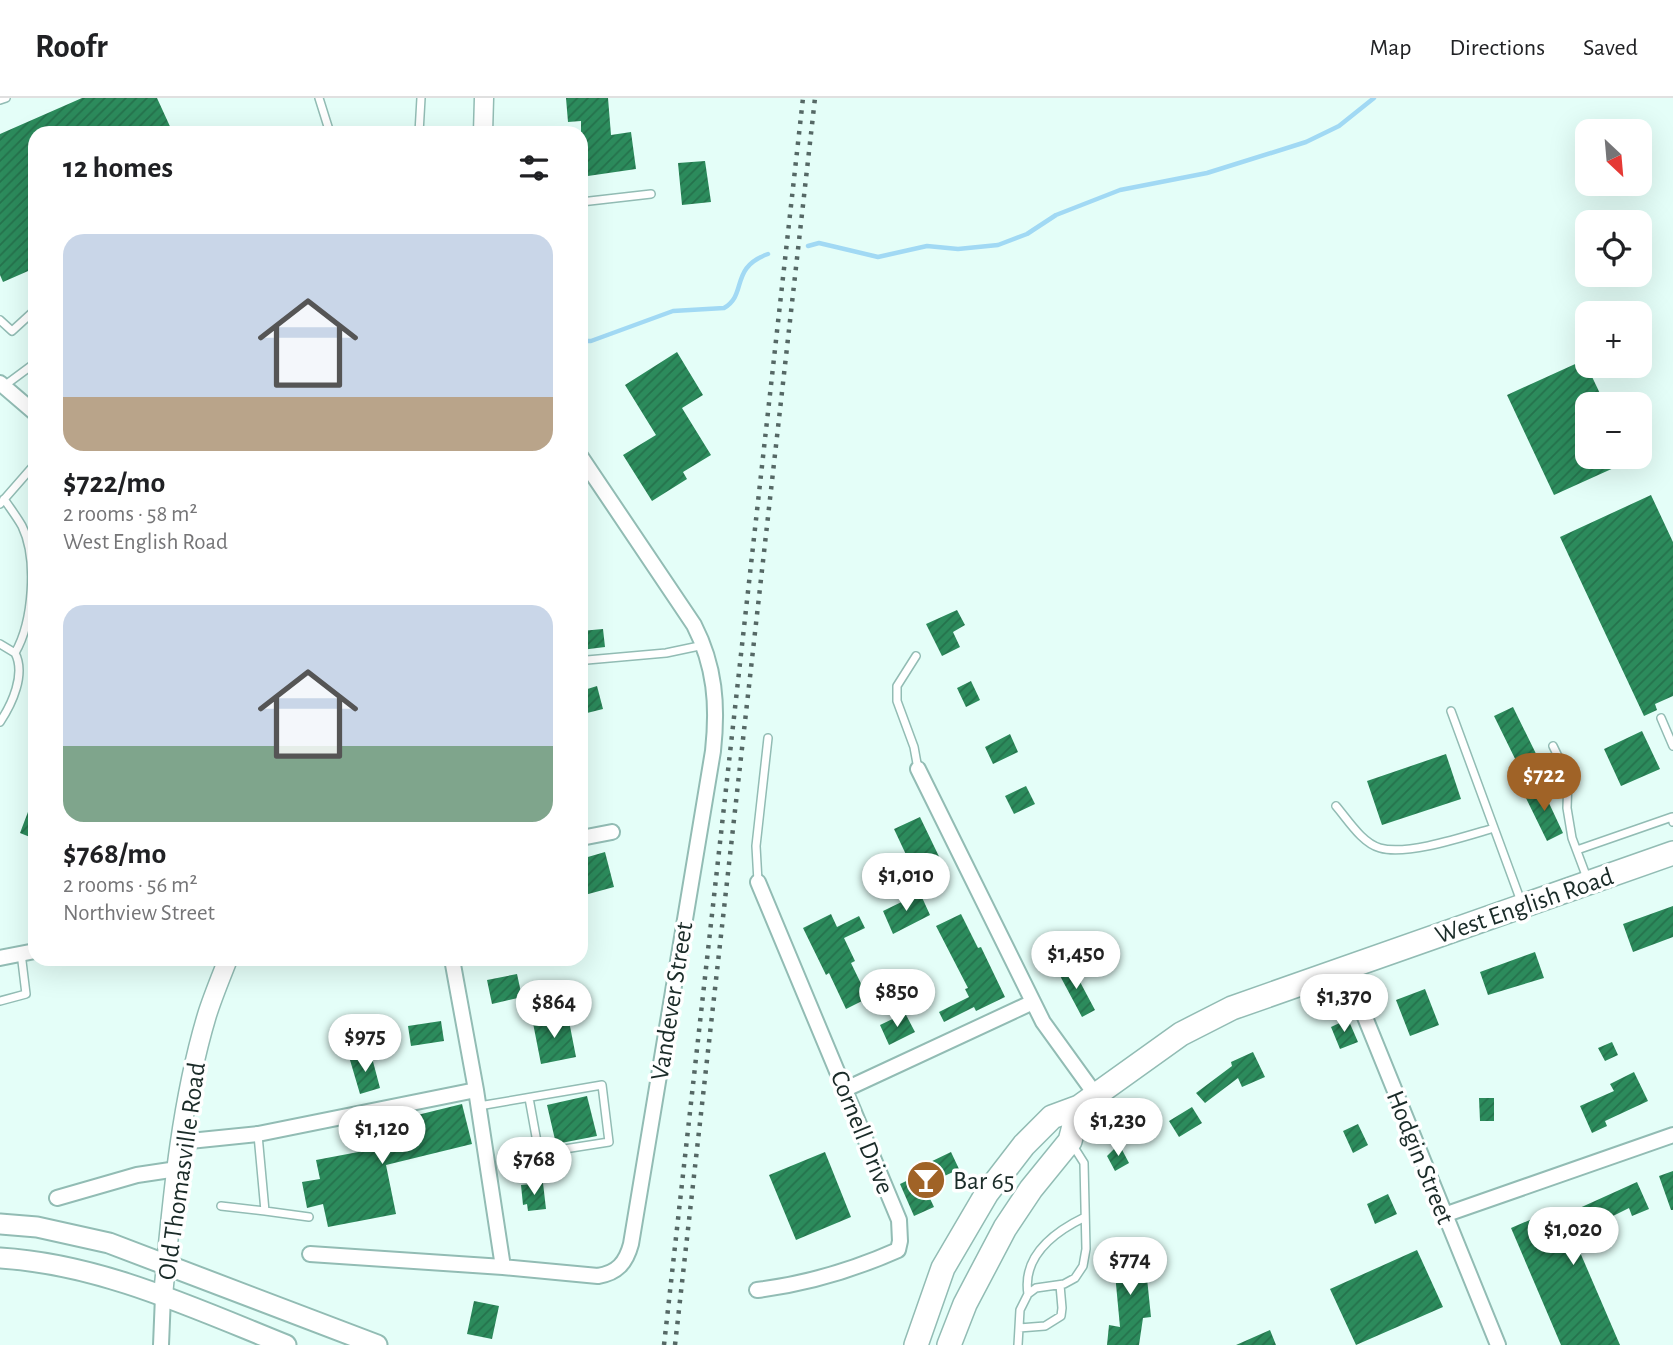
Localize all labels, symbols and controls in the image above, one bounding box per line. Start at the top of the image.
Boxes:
text: Roofr [35,31,108,64]
text: Map [1369,36,1411,60]
text: Directions [1449,36,1545,60]
text: Saved [1583,36,1638,60]
north arrow [1575,119,1652,196]
map controls [1575,119,1652,469]
icon: filters [515,149,553,187]
text: 12 homes [63,153,173,183]
button: locate [1575,210,1652,287]
icon: home [245,280,371,406]
button: + [1575,301,1652,378]
button: − [1575,392,1652,469]
text: $722/mo [63,468,165,498]
text: 2 rooms · 58 m² [63,503,198,526]
text: West English Road [63,531,228,554]
icon: home [245,651,371,777]
pin: $722 [1503,754,1585,813]
text: $722 [1523,764,1565,787]
text: $768/mo [63,839,166,869]
pin: $1,010 [849,854,963,913]
street label: West English Road [1432,863,1617,949]
text: $1,010 [878,864,934,887]
text: 2 rooms · 56 m² [63,874,197,897]
text: Northview Street [63,902,215,925]
street label: Vandever Street [647,920,697,1082]
pin: $1,450 [1019,932,1133,991]
text: $1,450 [1047,942,1105,965]
pin: $850 [856,970,938,1029]
pin: $1,370 [1287,974,1401,1034]
text: $850 [875,980,919,1003]
pin: $864 [513,981,595,1040]
text: $1,370 [1316,985,1372,1008]
text: $864 [532,991,576,1014]
pin: $975 [324,1014,406,1074]
text: $975 [344,1025,386,1048]
street label: Old Thomasville Road [154,1061,210,1282]
street label: Cornell Drive [826,1067,899,1198]
street label: Hodgin Street [1382,1087,1459,1228]
pin: $1,230 [1061,1098,1175,1158]
pin: $1,120 [325,1107,439,1166]
text: $1,230 [1090,1109,1146,1132]
text: $1,120 [355,1117,410,1140]
pin: $768 [493,1138,575,1197]
text: $768 [513,1148,555,1171]
bar icon: Bar 65 [905,1159,947,1201]
place label: Bar 65 [953,1168,1015,1194]
pin: $1,020 [1516,1208,1630,1267]
text: $1,020 [1544,1218,1602,1241]
pin: $774 [1089,1238,1171,1297]
text: $774 [1109,1248,1151,1271]

